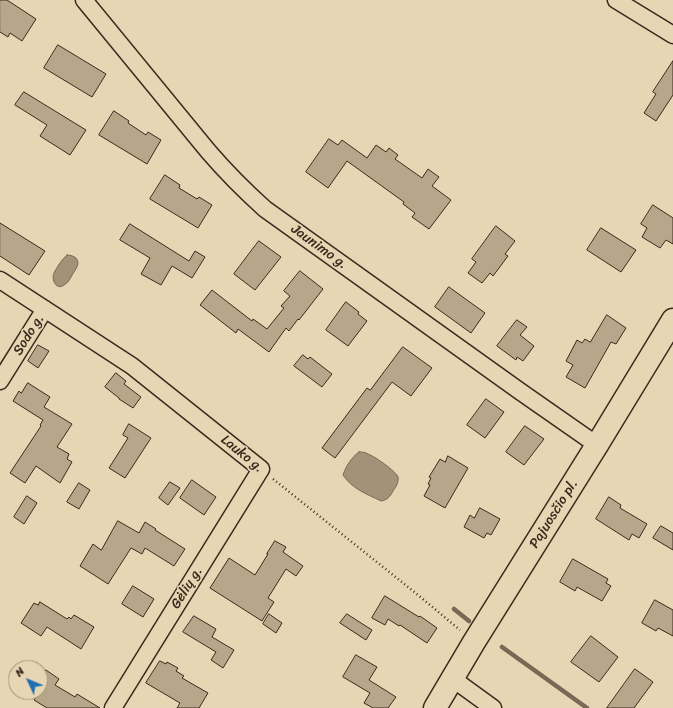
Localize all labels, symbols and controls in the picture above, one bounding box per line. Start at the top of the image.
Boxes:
street label: Jaunimo g. [288,221,350,273]
street label: Sodo g. [10,311,48,359]
street label: Lauko g. [217,432,267,476]
street label: Pajuosčio pl. [526,476,582,552]
street label: Gėlių g. [168,564,206,612]
north arrow [8,660,48,700]
text: N [10,663,29,681]

